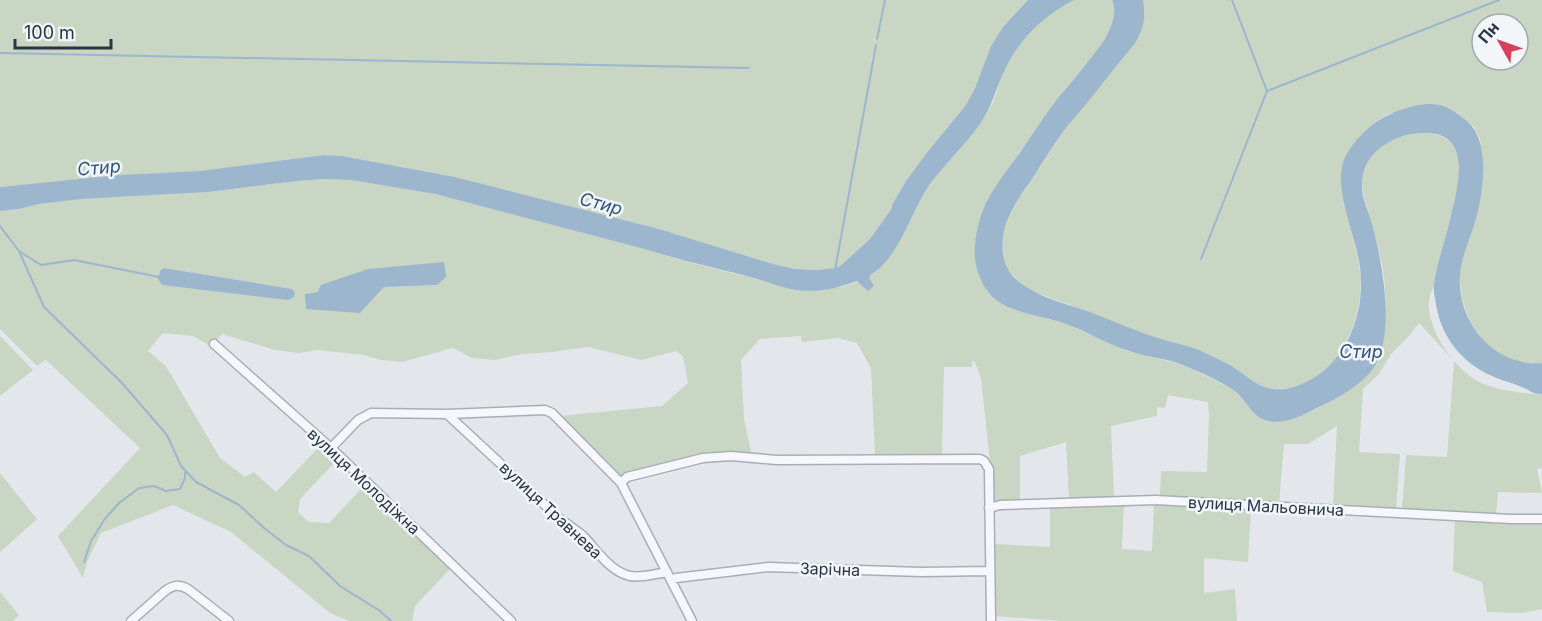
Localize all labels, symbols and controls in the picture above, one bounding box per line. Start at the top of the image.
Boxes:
scale bar [15,12,111,50]
north arrow [1470,12,1530,72]
text: Пн [1474,18,1503,47]
text: 100 m [24,22,75,43]
water label: Стир [76,155,122,180]
water label: Стир [577,188,625,219]
water label: Стир [1339,341,1383,362]
street label: вулиця Молодіжна [303,424,425,538]
street label: вулиця Травнева [496,457,606,563]
street label: вулиця Мальовнича [1187,492,1345,520]
street label: Зарічна [800,558,860,580]

